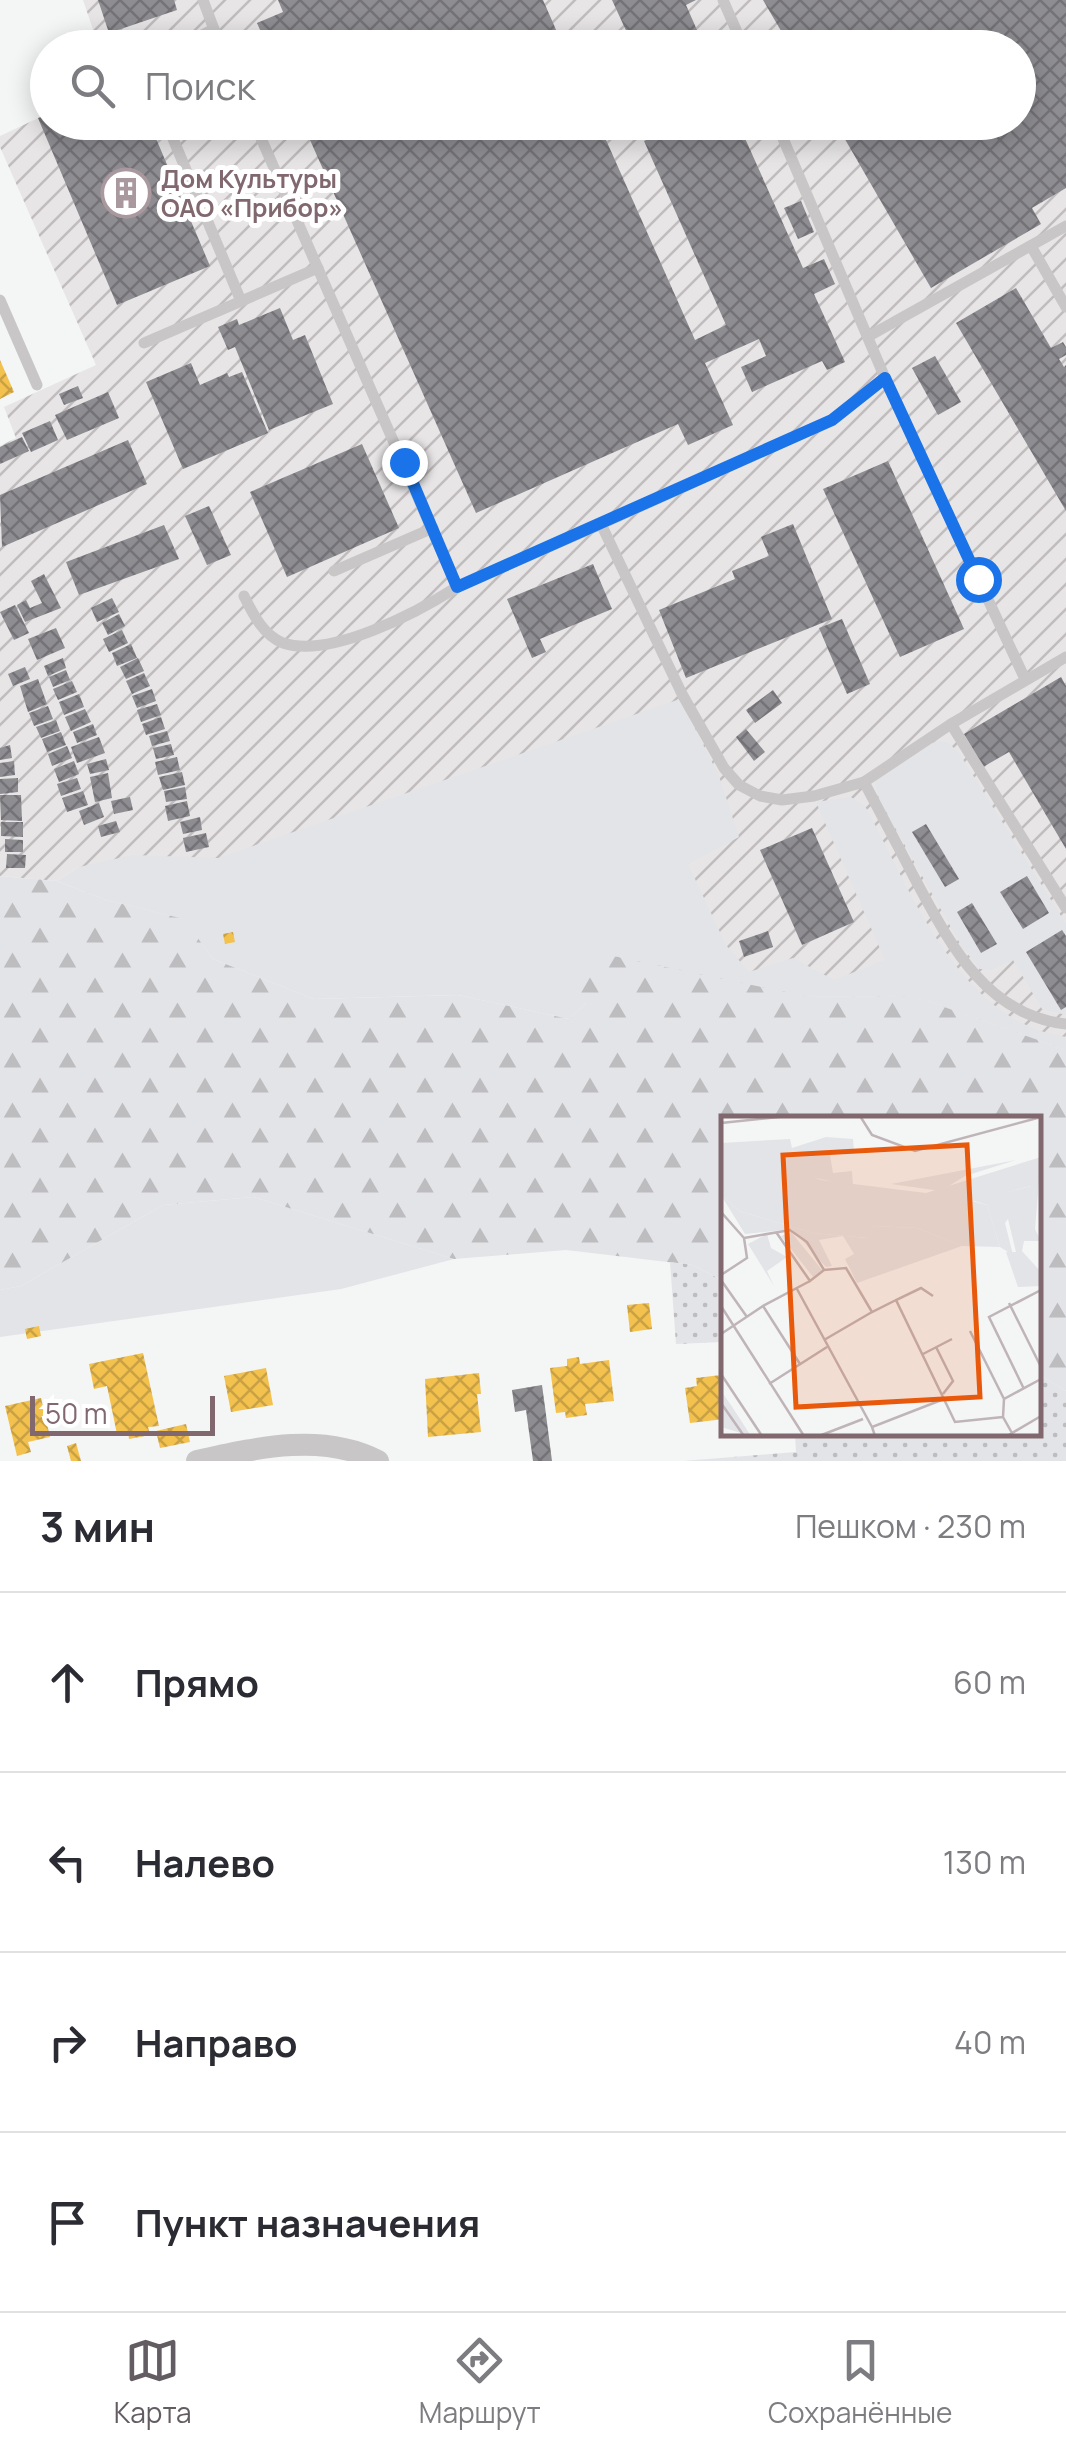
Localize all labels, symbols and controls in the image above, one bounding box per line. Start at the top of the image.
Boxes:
search box [30,30,1036,140]
icon: search [65,58,120,113]
text: Поиск [145,59,255,111]
place label: Дом Культуры ОАО «Прибор» [161,161,343,225]
building icon: Дом Культуры ОАО «Прибор» [100,167,152,219]
route end [382,440,428,486]
route start [956,557,1002,603]
inset map [721,1116,1041,1436]
scale bar [30,1391,215,1436]
text: 50 m [45,1394,108,1432]
text: 3 мин [40,1497,155,1555]
text: Пешком · 230 m [795,1504,1026,1548]
icon: ahead [40,1655,95,1710]
text: Прямо [135,1656,259,1708]
text: 60 m [953,1660,1026,1704]
icon: left [40,1835,95,1890]
text: Налево [135,1836,275,1888]
text: 130 m [943,1840,1026,1884]
icon: right [40,2015,95,2070]
text: Направо [135,2016,297,2068]
text: 40 m [954,2020,1026,2064]
icon: arrive [40,2195,95,2250]
text: Пункт назначения [135,2196,480,2248]
tab: Карта [114,2333,192,2431]
tab: Маршрут [419,2333,541,2431]
tab: Сохранённые [768,2333,952,2431]

